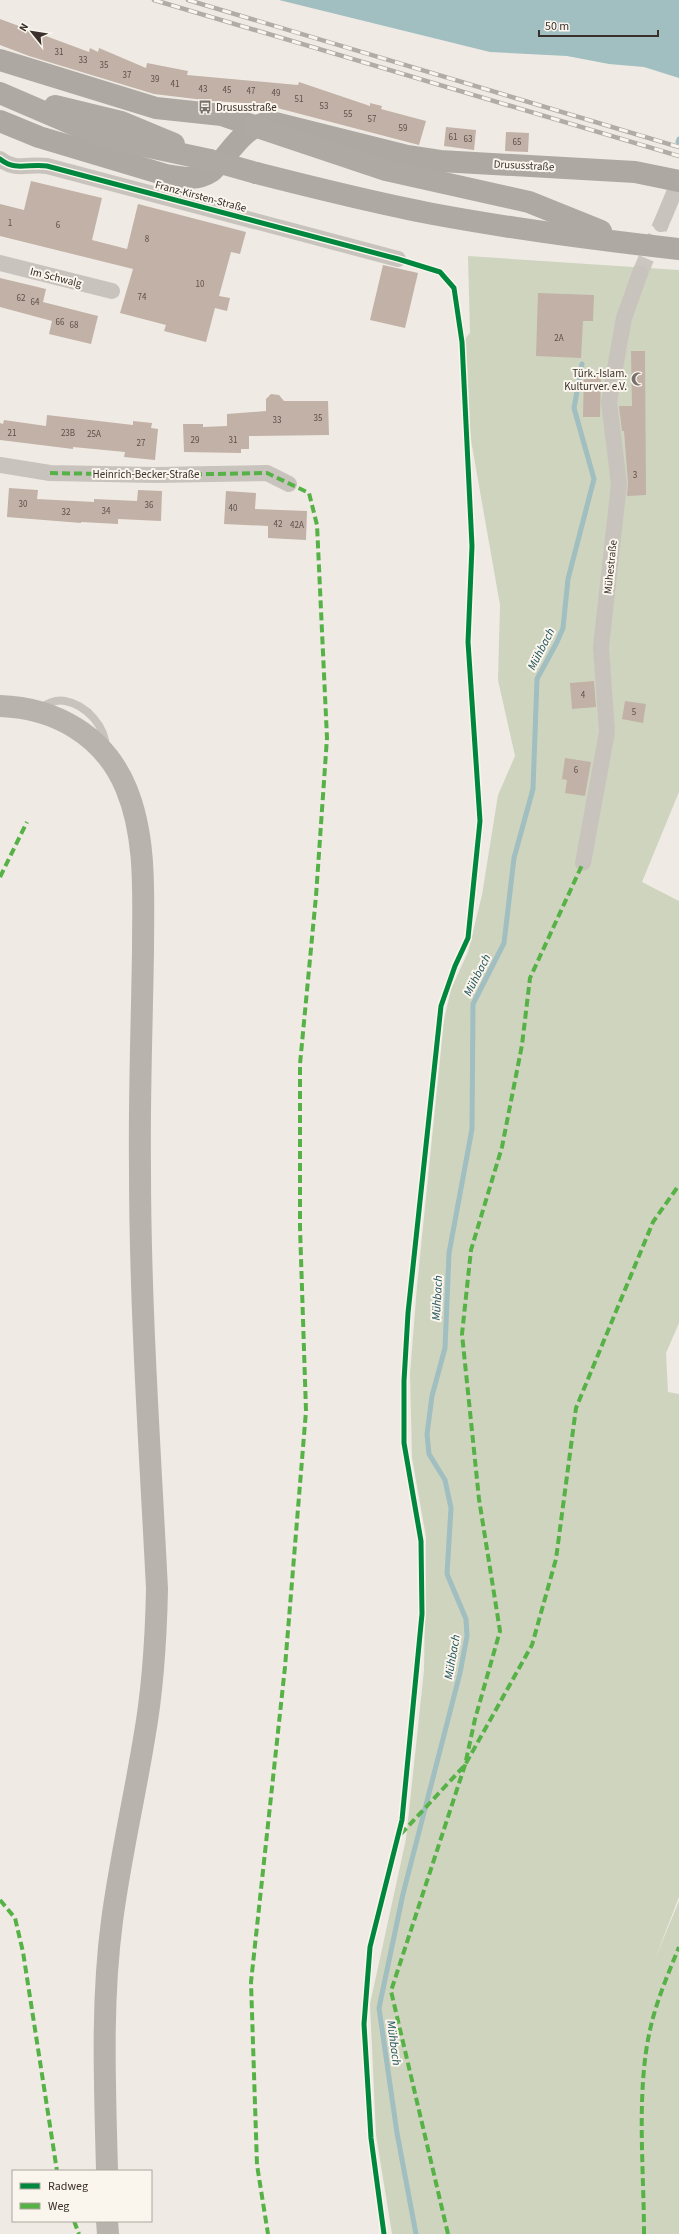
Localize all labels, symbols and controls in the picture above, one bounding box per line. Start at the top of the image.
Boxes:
north arrow [12,12,52,52]
scale bar [539,12,658,38]
text: 50 m [545,18,569,35]
text: N [15,20,32,34]
house number: 31 [55,46,63,59]
house number: 33 [79,54,88,67]
house number: 35 [100,59,109,72]
house number: 37 [123,69,132,82]
house number: 39 [151,73,160,86]
house number: 41 [171,78,179,91]
house number: 43 [199,83,208,96]
house number: 45 [223,84,232,97]
house number: 47 [247,85,256,98]
house number: 49 [272,87,281,100]
house number: 51 [295,93,303,106]
bus stop icon: Drususstraße [197,99,213,115]
place label: Drususstraße [216,100,277,115]
house number: 53 [320,100,329,113]
house number: 55 [344,108,353,121]
house number: 57 [368,113,377,126]
house number: 59 [399,122,408,135]
house number: 61 [449,131,457,144]
house number: 63 [464,133,473,146]
house number: 65 [513,136,522,149]
street label: Drususstraße [493,156,555,175]
street label: Franz-Kirsten-Straße [154,177,249,216]
house number: 1 [8,217,12,230]
house number: 6 [56,219,61,232]
house number: 8 [145,233,150,246]
street label: Im Schwalg [28,264,84,291]
house number: 10 [196,278,205,291]
house number: 74 [138,291,147,304]
house number: 62 [17,292,26,305]
house number: 64 [31,296,40,309]
house number: 66 [56,316,65,329]
house number: 68 [70,319,79,332]
house number: 2A [554,332,564,345]
place label: Türk.-Islam. Kulturver. e.V. [564,366,627,394]
mosque icon: Türk.-Islam. Kulturver. e.V. [630,371,646,387]
house number: 35 [314,412,323,425]
house number: 33 [273,414,282,427]
house number: 21 [8,427,16,440]
house number: 23B [61,427,75,440]
house number: 25A [87,428,101,441]
house number: 29 [191,434,200,447]
house number: 31 [229,434,237,447]
house number: 27 [137,437,146,450]
street label: Heinrich-Becker-Straße [93,467,200,482]
house number: 3 [633,469,638,482]
house number: 30 [19,498,28,511]
house number: 36 [145,499,154,512]
house number: 40 [229,502,238,515]
house number: 34 [102,505,111,518]
house number: 32 [62,506,71,519]
house number: 42 [274,518,283,531]
house number: 42A [290,519,304,532]
street label: Mühestraße [600,539,621,595]
water label: Mühbach [524,625,559,673]
house number: 4 [581,689,586,702]
house number: 5 [632,706,637,719]
house number: 6 [574,764,579,777]
water label: Mühbach [460,951,495,999]
water label: Mühbach [428,1275,447,1321]
water label: Mühbach [440,1633,465,1681]
water label: Mühbach [382,2019,405,2067]
legend [12,2170,152,2222]
text: Radweg [48,2178,88,2195]
text: Weg [48,2198,69,2215]

